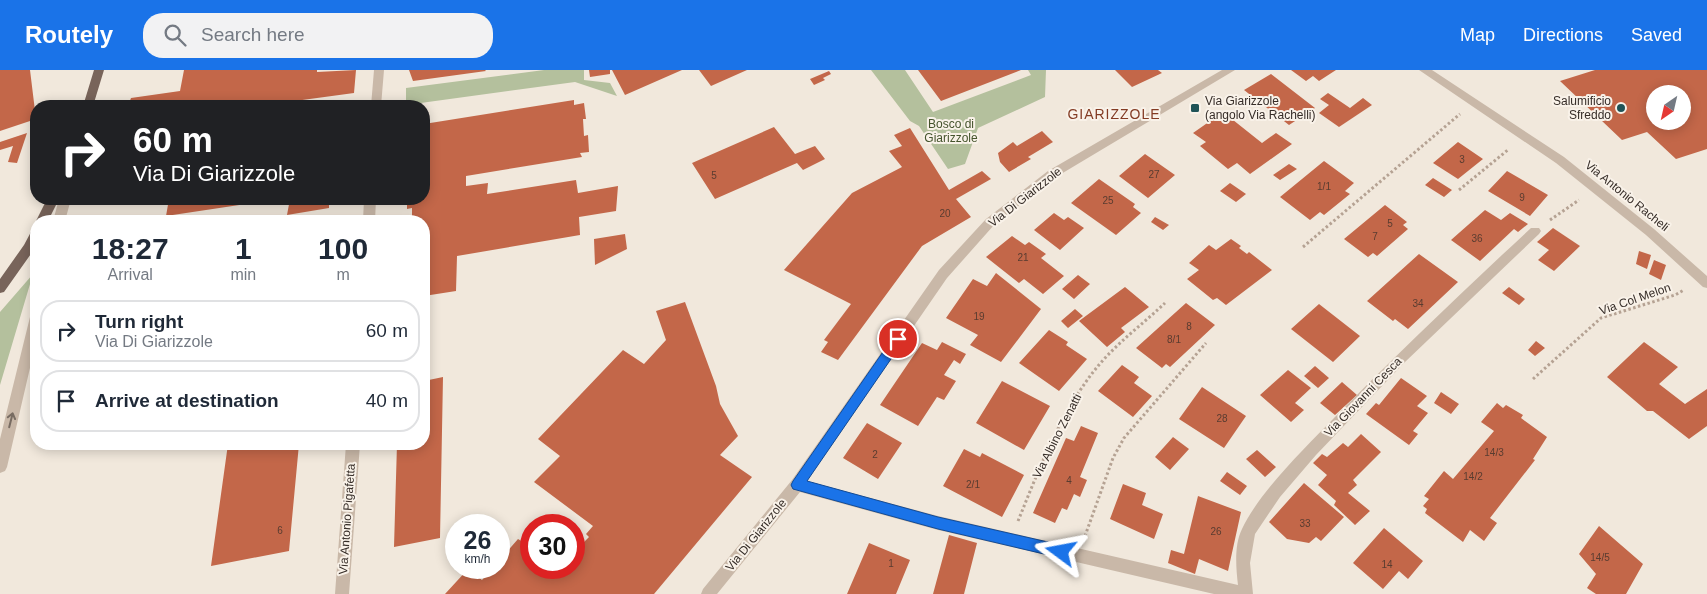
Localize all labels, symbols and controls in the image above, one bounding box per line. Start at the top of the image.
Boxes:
search box [143,13,493,58]
text: Routely [25,21,113,48]
icon: search [161,21,189,49]
text: Search here [201,24,305,45]
text: Map [1460,25,1495,45]
text: Directions [1523,25,1603,45]
text: Saved [1631,25,1682,45]
north arrow [1646,85,1691,130]
map controls [1646,85,1691,130]
place label: Via Giarizzole (angolo Via Rachelli) [1205,94,1316,122]
place label: Salumificio Sfreddo [1553,94,1611,122]
marker: Via Giarizzole (angolo Via Rachelli) [1189,102,1201,114]
marker: Salumificio Sfreddo [1615,102,1627,114]
district label: GIARIZZOLE [1067,106,1161,122]
park label: Bosco di Giarizzole [924,117,978,145]
icon: right [50,120,115,185]
text: 60 m [133,120,213,159]
house number: 3 [1459,154,1465,165]
street label: Via Antonio Racheli [1582,158,1672,234]
text: Via Di Giarizzole [133,161,295,186]
street label: Via Di Giarizzole [986,164,1064,230]
house number: 27 [1148,169,1160,180]
house number: 5 [711,170,717,181]
house number: 1/1 [1317,181,1331,192]
house number: 9 [1519,192,1525,203]
house number: 25 [1102,195,1114,206]
house number: 20 [939,208,951,219]
house number: 5 [1387,218,1393,229]
house number: 7 [1372,231,1378,242]
text: 18:27 [92,232,169,265]
text: 1 [235,232,252,265]
text: 100 [318,232,368,265]
house number: 36 [1471,233,1483,244]
house number: 21 [1017,252,1029,263]
text: Arrival [108,266,153,283]
text: min [230,266,256,283]
text: m [336,266,350,283]
street label: Via Col Melon [1598,280,1672,318]
house number: 34 [1412,298,1424,309]
text: Turn right [95,311,183,332]
house number: 19 [973,311,985,322]
icon: right [52,317,80,345]
pin [877,318,919,360]
text: 60 m [366,320,408,341]
house number: 8 [1186,321,1192,332]
icon: arrive [884,325,912,353]
text: Via Di Giarizzole [95,333,213,350]
house number: 8/1 [1167,334,1181,345]
street label: Via Giovanni Cesca [1321,354,1405,440]
icon: arrive [52,387,80,415]
text: Arrive at destination [95,390,279,411]
text: 40 m [366,390,408,411]
street label: Via Albino Zenatti [1030,391,1084,481]
one-way arrow [7,412,16,428]
house number: 28 [1216,413,1228,424]
house number: 14/3 [1484,447,1504,458]
house number: 2 [872,449,878,460]
street label: Via Antonio Pigafetta [336,463,358,575]
house number: 14/2 [1463,471,1483,482]
house number: 4 [1066,475,1072,486]
house number: 2/1 [966,479,980,490]
street label: Via Di Giarizzole [723,496,789,574]
speed limit sign: 30 [520,514,585,579]
house number: 33 [1299,518,1311,529]
house number: 6 [277,525,283,536]
position arrow [1034,525,1086,577]
text: 26 [464,526,491,554]
house number: 26 [1210,526,1222,537]
text: km/h [464,552,491,566]
house number: 14/5 [1590,552,1610,563]
house number: 1 [888,558,894,569]
house number: 14 [1381,559,1393,570]

